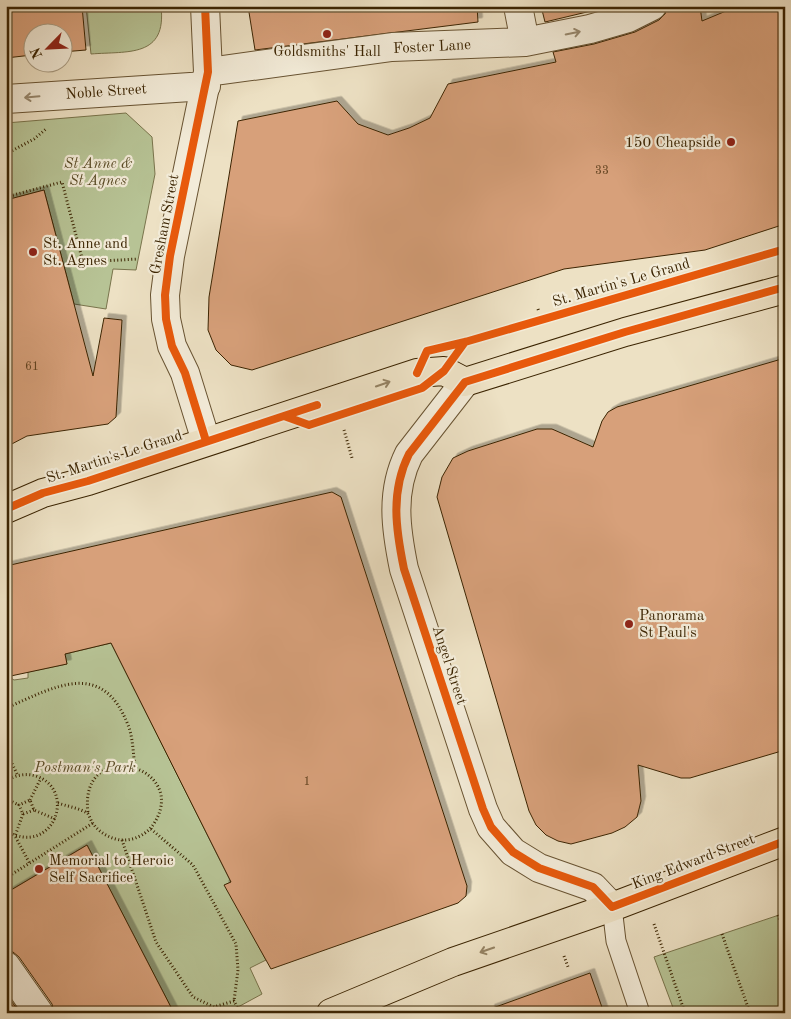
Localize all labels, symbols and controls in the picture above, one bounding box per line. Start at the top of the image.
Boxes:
north arrow [22,22,72,72]
one-way arrow [564,27,580,37]
marker: Goldsmiths' Hall [321,28,333,40]
street label: Foster Lane [393,38,471,57]
text: N [28,45,46,61]
place label: Goldsmiths' Hall [273,45,381,60]
street label: Noble Street [65,82,147,103]
one-way arrow [25,92,41,102]
place label: 150 Cheapside [625,136,721,151]
marker: 150 Cheapside [725,136,737,148]
park label: St Anne & St Agnes [64,157,133,189]
house number: 33 [595,165,609,177]
street label: Gresham Street [148,173,183,276]
place label: St. Anne and St. Agnes [43,237,128,269]
marker: St. Anne and St. Agnes [27,246,39,258]
street label: St. Martin's Le Grand [551,257,692,310]
house number: 61 [25,361,39,373]
one-way arrow [375,379,390,388]
street label: St. Martin's Le Grand [45,428,185,487]
place label: Panorama St Paul's [639,609,705,641]
marker: Panorama St Paul's [623,618,635,630]
street label: Angel Street [429,624,468,707]
park label: Postman's Park [33,761,136,776]
house number: 1 [304,776,310,788]
street label: King Edward Street [630,832,757,893]
place label: Memorial to Heroic Self Sacrifice [49,854,174,886]
marker: Memorial to Heroic Self Sacrifice [33,863,45,875]
one-way arrow [480,946,495,955]

